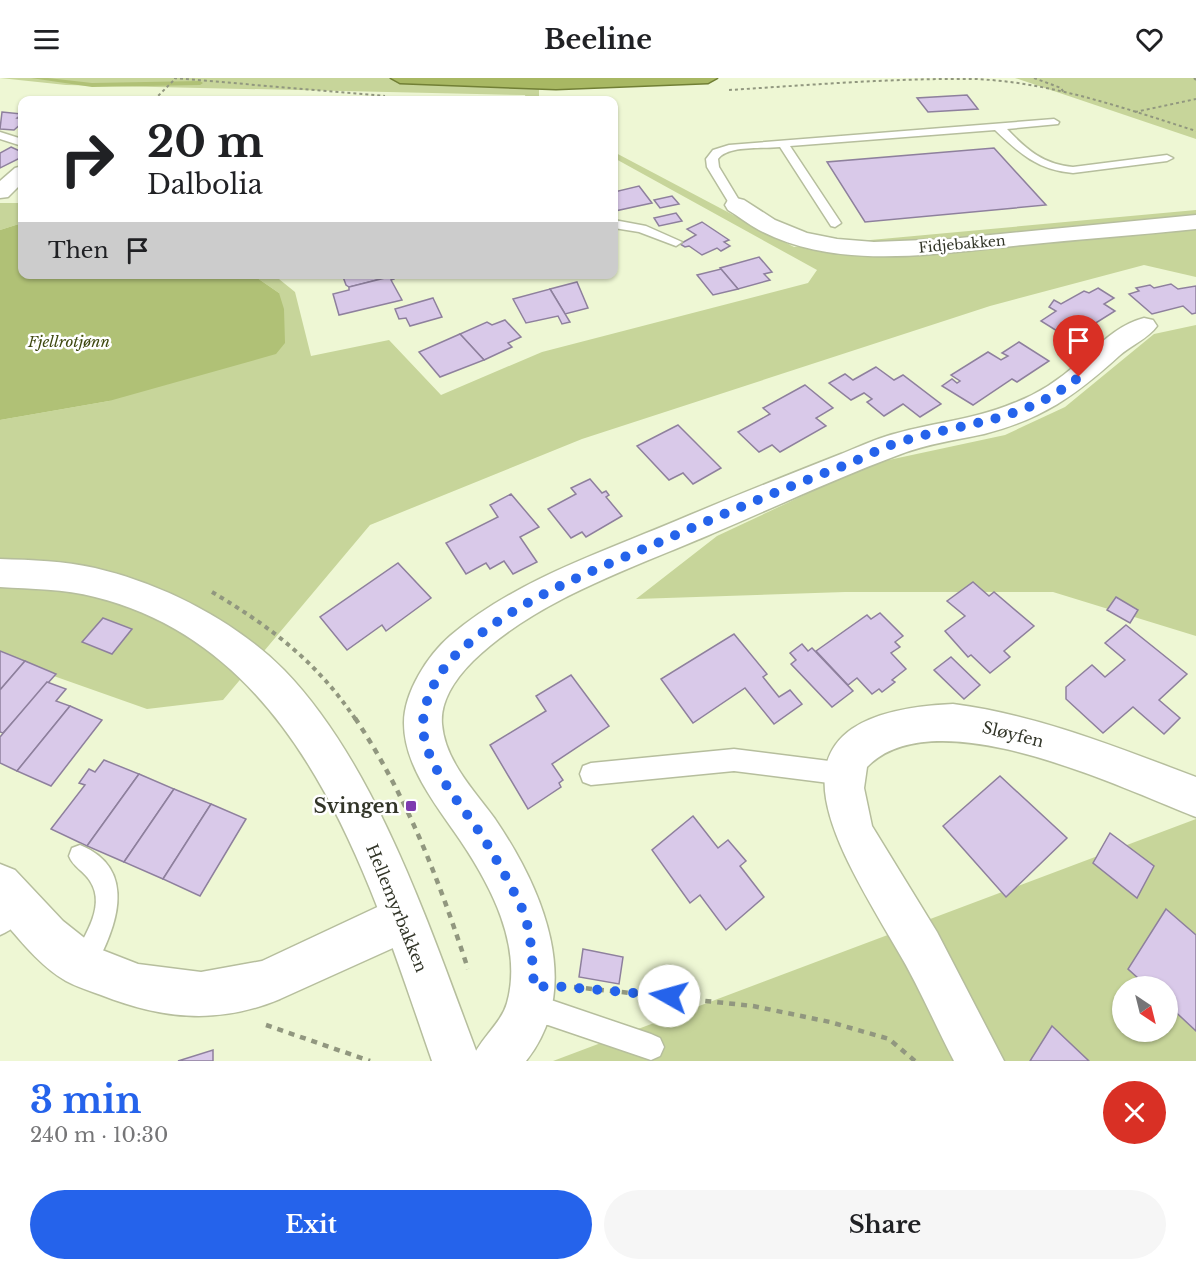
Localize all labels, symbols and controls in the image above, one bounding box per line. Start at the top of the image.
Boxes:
icon: menu [30,23,63,56]
text: Beeline [544,23,652,56]
icon: heart [1133,23,1166,56]
text: 20 m [147,116,264,168]
icon: right [48,120,126,198]
text: Dalbolia [147,168,263,201]
street label: Fidjebakken [918,231,1007,257]
icon: arrive [121,234,154,267]
text: Then [48,237,109,264]
pin [1053,315,1104,377]
icon: arrive [1062,324,1095,357]
water label: Fjellrotjønn [27,332,110,351]
street label: Sløyfen [980,717,1046,751]
place label: Svingen [314,794,399,818]
marker: Svingen [404,799,418,813]
street label: Hellemyrbakken [362,841,432,975]
position arrow [637,964,701,1028]
north arrow [1112,976,1178,1042]
map controls [1112,976,1178,1042]
text: 3 min [30,1078,142,1123]
button: close [1103,1081,1166,1144]
text: 240 m · 10:30 [30,1123,168,1147]
button: Exit [30,1190,592,1259]
button: Share [604,1190,1166,1259]

